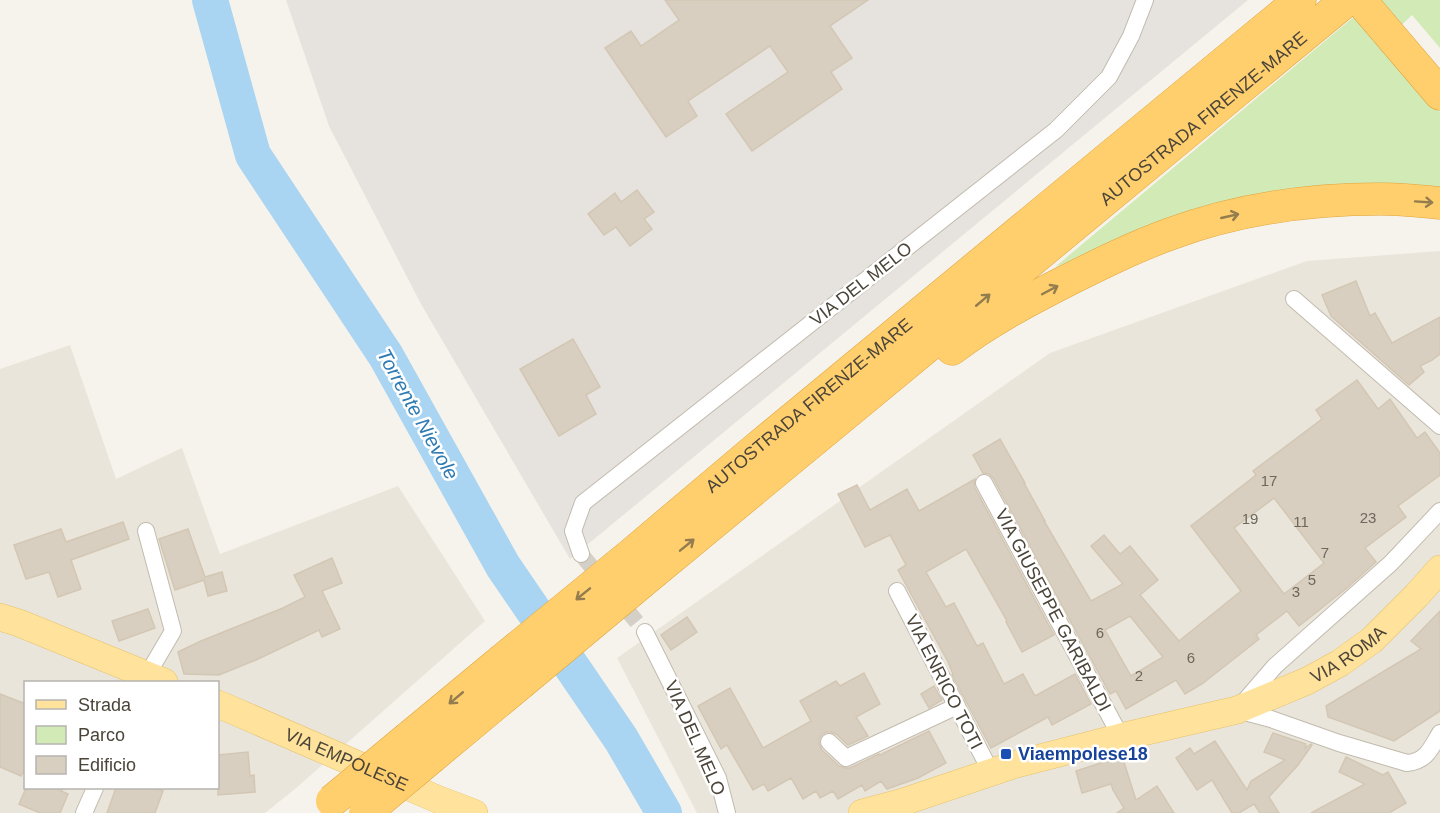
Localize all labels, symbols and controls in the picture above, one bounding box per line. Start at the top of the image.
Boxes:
street label: AUTOSTRADA FIRENZE-MARE [1096,27,1311,210]
one-way arrow [1413,196,1433,207]
one-way arrow [1220,210,1239,222]
street label: VIA DEL MELO [806,238,916,330]
one-way arrow [1041,283,1059,295]
one-way arrow [975,293,990,307]
street label: AUTOSTRADA FIRENZE-MARE [702,314,916,497]
water label: Torrente Nievole [373,345,463,483]
house number: 17 [1261,472,1277,489]
street label: VIA GIUSEPPE GARIBALDI [991,505,1115,715]
house number: 23 [1360,509,1376,526]
house number: 19 [1242,510,1258,527]
house number: 11 [1293,513,1309,530]
one-way arrow [679,538,695,551]
house number: 7 [1321,544,1329,561]
house number: 5 [1308,571,1316,588]
house number: 3 [1292,583,1300,600]
one-way arrow [575,587,591,600]
street label: VIA ENRICO TOTI [901,611,987,753]
street label: VIA ROMA [1307,622,1390,687]
house number: 6 [1096,624,1104,641]
house number: 6 [1187,649,1195,666]
house number: 2 [1135,667,1143,684]
street label: VIA DEL MELO [661,678,729,798]
legend [24,681,219,789]
one-way arrow [449,691,464,705]
text: Strada [78,695,132,715]
street label: VIA EMPOLESE [282,724,411,795]
text: Parco [78,725,125,745]
place label: Viaempolese18 [1018,744,1148,764]
marker: Viaempolese18 [999,747,1013,761]
text: Edificio [78,755,136,775]

